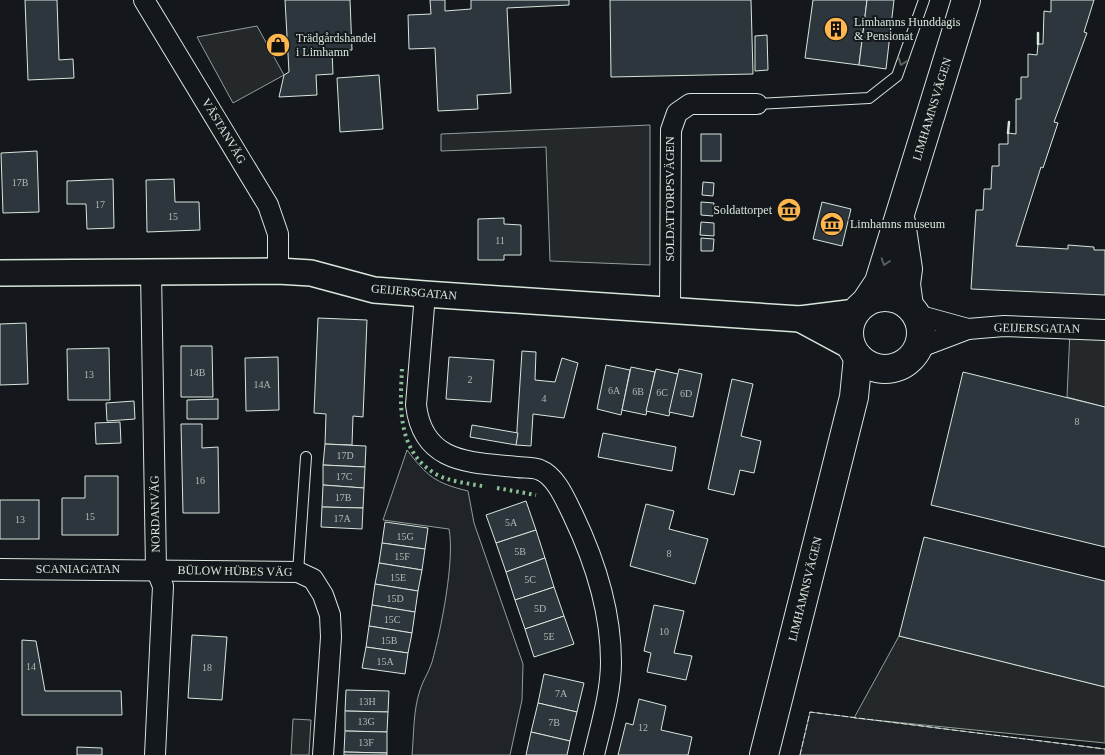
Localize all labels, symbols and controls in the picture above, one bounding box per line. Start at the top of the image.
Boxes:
place label: Limhamns Hunddagis & Pensionat [854,15,961,43]
building icon: Limhamns Hunddagis & Pensionat [823,16,849,42]
place label: Trädgårdshandel i Limhamn [296,31,377,59]
shop icon: Trädgårdshandel i Limhamn [265,32,291,58]
street label: LIMHAMNSVÄGEN [910,55,954,162]
one-way arrow [898,58,908,66]
street label: VÄSTANVÄG [199,96,249,166]
street label: SOLDATTORPSVÄGEN [663,136,677,262]
house number: 17B [12,177,29,188]
museum icon: Soldattorpet [776,197,802,223]
house number: 17 [95,199,105,210]
place label: Soldattorpet [713,203,773,217]
house number: 15 [168,211,178,222]
museum icon: Limhamns museum [819,211,845,237]
place label: Limhamns museum [850,217,946,231]
house number: 11 [495,235,505,246]
one-way arrow [881,257,891,266]
street label: GEIJERSGATAN [370,281,458,303]
street label: GEIJERSGATAN [994,320,1081,336]
house number: 14B [189,367,206,378]
house number: 13 [84,369,94,380]
house number: 2 [468,374,473,385]
house number: 14A [253,379,271,390]
house number: 6A [608,385,621,396]
house number: 6B [632,386,644,397]
house number: 6C [656,387,668,398]
house number: 6D [680,388,692,399]
house number: 4 [542,393,547,404]
house number: 8 [1075,416,1080,427]
house number: 17D [336,450,354,461]
house number: 17C [336,471,353,482]
street label: NORDANVÄG [147,475,163,553]
house number: 16 [195,475,205,486]
house number: 17B [335,492,352,503]
house number: 15 [85,511,95,522]
house number: 17A [333,513,351,524]
house number: 13 [15,514,25,525]
house number: 5A [505,517,518,528]
house number: 15G [396,531,414,542]
street label: LIMHAMNSVÄGEN [785,535,825,643]
house number: 5B [514,546,526,557]
house number: 8 [667,548,672,559]
house number: 15F [394,551,410,562]
street label: SCANIAGATAN [36,562,121,576]
street label: BÜLOW HÜBES VÄG [177,563,293,579]
house number: 15E [390,572,406,583]
house number: 5C [524,574,536,585]
house number: 15D [386,593,404,604]
house number: 5D [534,603,546,614]
house number: 15C [384,614,401,625]
house number: 10 [659,626,669,637]
house number: 5E [543,631,555,642]
house number: 15B [381,635,398,646]
house number: 15A [376,656,394,667]
house number: 14 [26,661,36,672]
house number: 18 [202,662,212,673]
house number: 7A [555,688,568,699]
house number: 13H [358,696,376,707]
house number: 13G [357,716,375,727]
house number: 7B [548,717,560,728]
house number: 12 [638,722,648,733]
house number: 13F [358,737,374,748]

